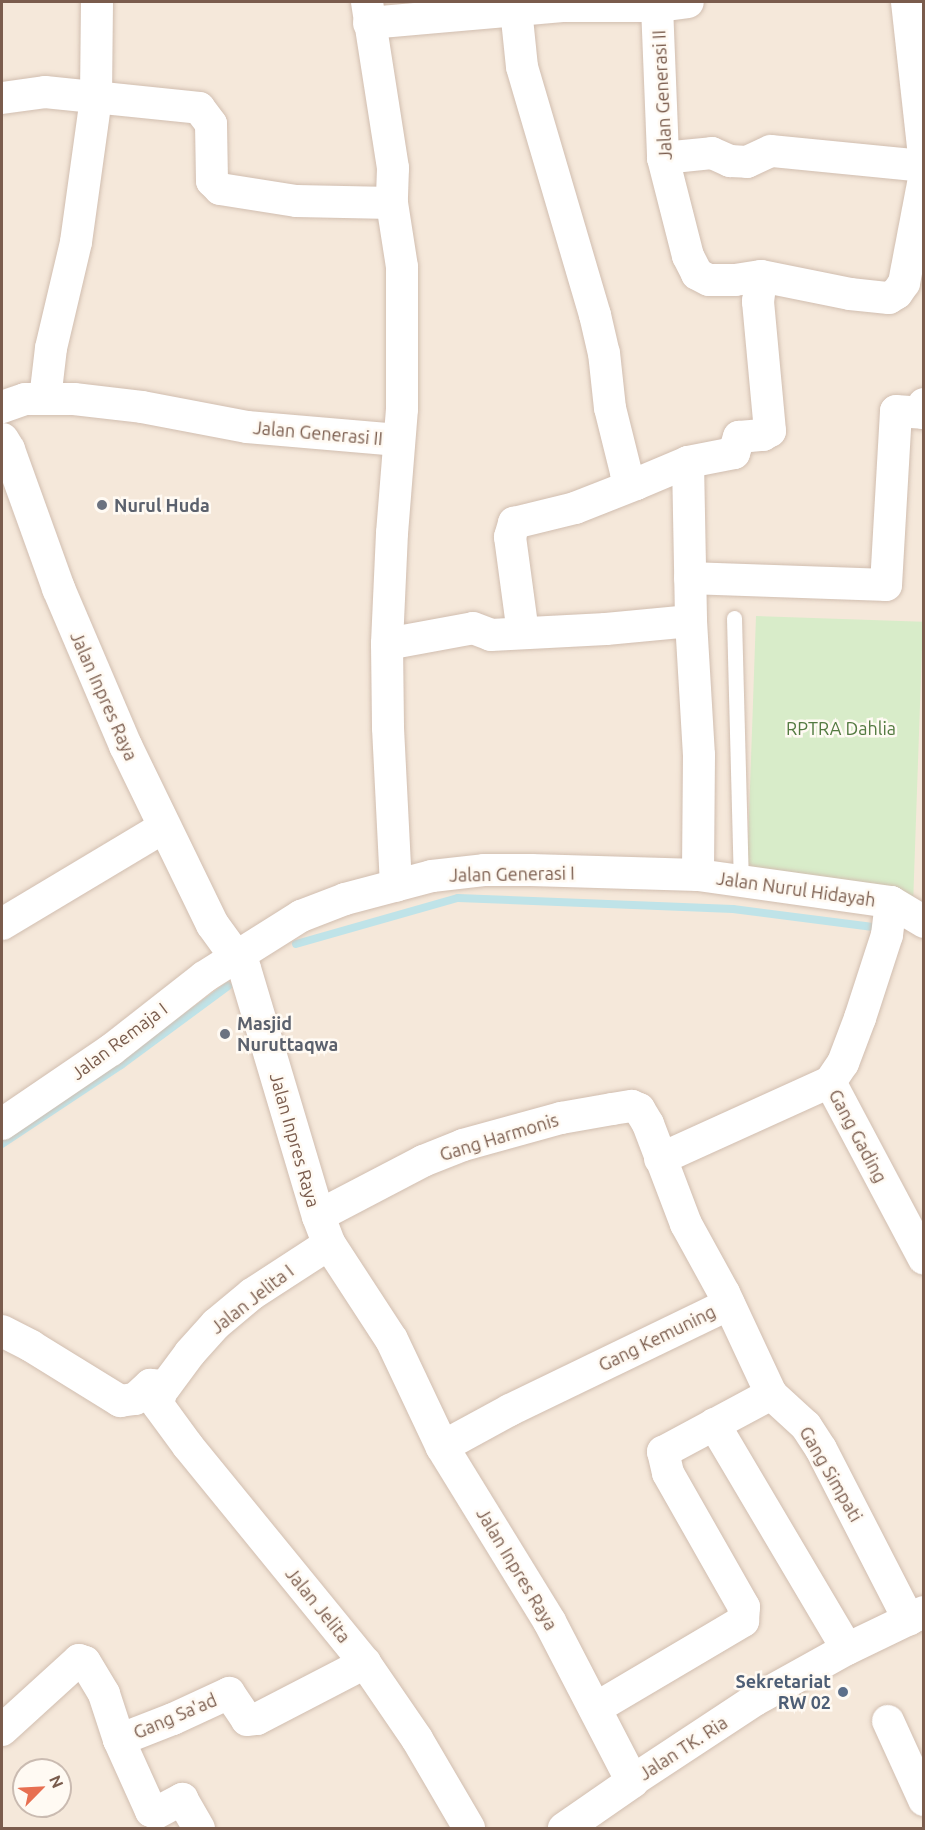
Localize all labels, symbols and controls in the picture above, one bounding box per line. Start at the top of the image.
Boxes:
street label: Jalan Generasi II [648,29,676,161]
street label: Jalan Generasi II [252,417,384,449]
place label: Nurul Huda [114,494,210,516]
marker: Nurul Huda [95,498,109,512]
street label: Jalan Inpres Raya [66,628,142,764]
park label: RPTRA Dahlia [786,717,896,739]
street label: Jalan Generasi I [449,862,575,886]
street label: Jalan Nurul Hidayah [715,867,877,911]
street label: Jalan Remaja I [67,998,171,1084]
place label: Masjid Nuruttaqwa [237,1013,338,1056]
marker: Masjid Nuruttaqwa [218,1027,232,1041]
street label: Jalan Inpres Raya [265,1070,325,1210]
street label: Gang Gading [824,1086,892,1186]
street label: Gang Harmonis [437,1109,561,1165]
street label: Jalan Jelita I [206,1260,298,1338]
street label: Gang Kemuning [595,1300,719,1376]
street label: Gang Simpati [795,1422,867,1526]
street label: Jalan Inpres Raya [472,1504,562,1634]
street label: Jalan Jelita [281,1563,355,1647]
place label: Sekretariat RW 02 [735,1671,831,1714]
marker: Sekretariat RW 02 [836,1685,850,1699]
street label: Gang Sa'ad [130,1689,220,1743]
street label: Jalan TK. Ria [635,1711,731,1785]
north arrow [12,1758,72,1818]
text: N [46,1772,67,1791]

